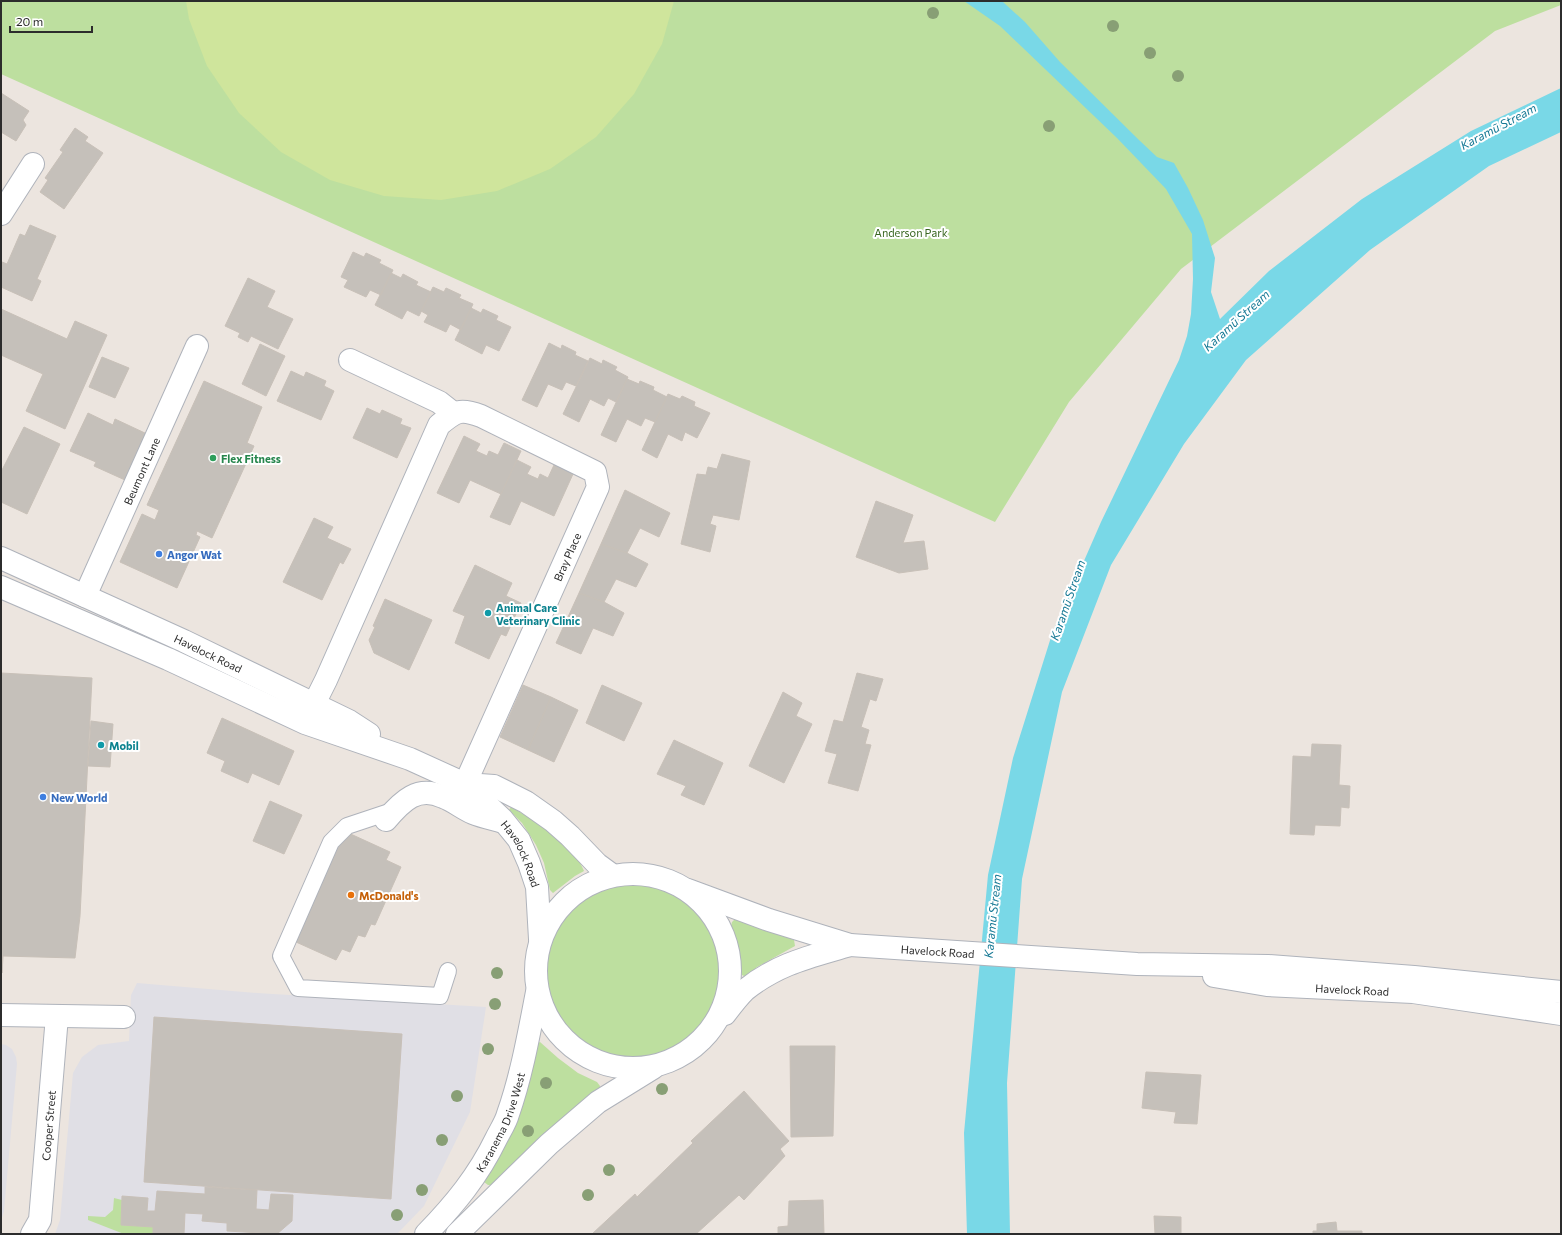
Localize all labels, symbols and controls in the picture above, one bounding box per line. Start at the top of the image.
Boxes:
scale bar [10,8,92,34]
text: 20 m [16,14,43,28]
water label: Karamū Stream [1458,100,1538,152]
park label: Anderson Park [874,226,948,239]
water label: Karamū Stream [1200,287,1272,353]
street label: Beumont Lane [120,435,162,507]
place label: Flex Fitness [221,452,281,465]
marker: Flex Fitness [208,453,218,463]
street label: Bray Place [551,531,583,583]
place label: Angor Wat [167,548,222,561]
marker: Angor Wat [154,549,164,559]
water label: Karamū Stream [1047,558,1087,642]
place label: Animal Care Veterinary Clinic [496,601,580,627]
marker: Animal Care Veterinary Clinic [483,608,493,618]
street label: Havelock Road [172,631,244,675]
place label: Mobil [109,739,139,752]
marker: Mobil [96,740,106,750]
place label: New World [51,791,107,804]
marker: New World [38,792,48,802]
street label: Havelock Road [499,817,543,889]
water label: Karamū Stream [981,873,1003,959]
place label: McDonald's [359,889,419,902]
marker: McDonald's [346,890,356,900]
street label: Havelock Road [900,942,975,960]
street label: Havelock Road [1315,981,1389,997]
street label: Karanema Drive West [473,1070,527,1174]
street label: Cooper Street [38,1089,57,1161]

